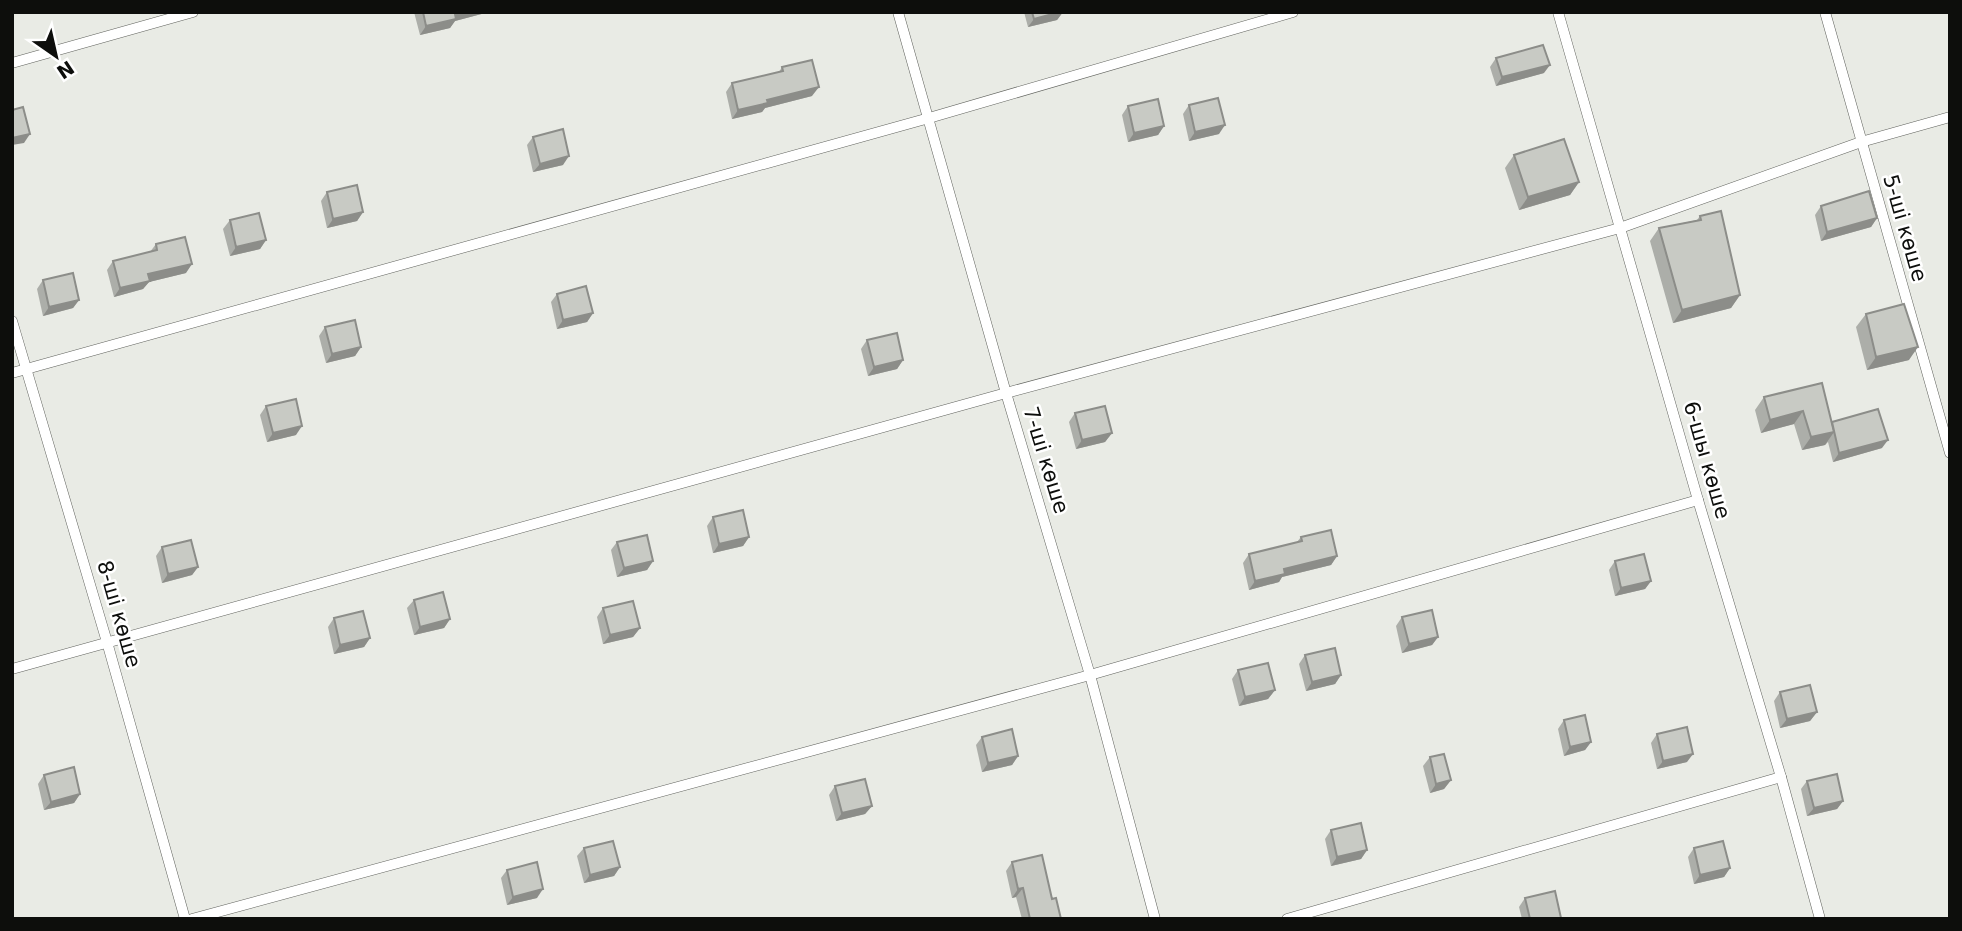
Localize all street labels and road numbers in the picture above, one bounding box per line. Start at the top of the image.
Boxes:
street label: 5-ші көше [1878,172,1932,284]
street label: 6-шы көше [1679,398,1735,522]
street label: 7-ші көше [1018,404,1074,516]
street label: 8-ші көше [92,558,146,670]

